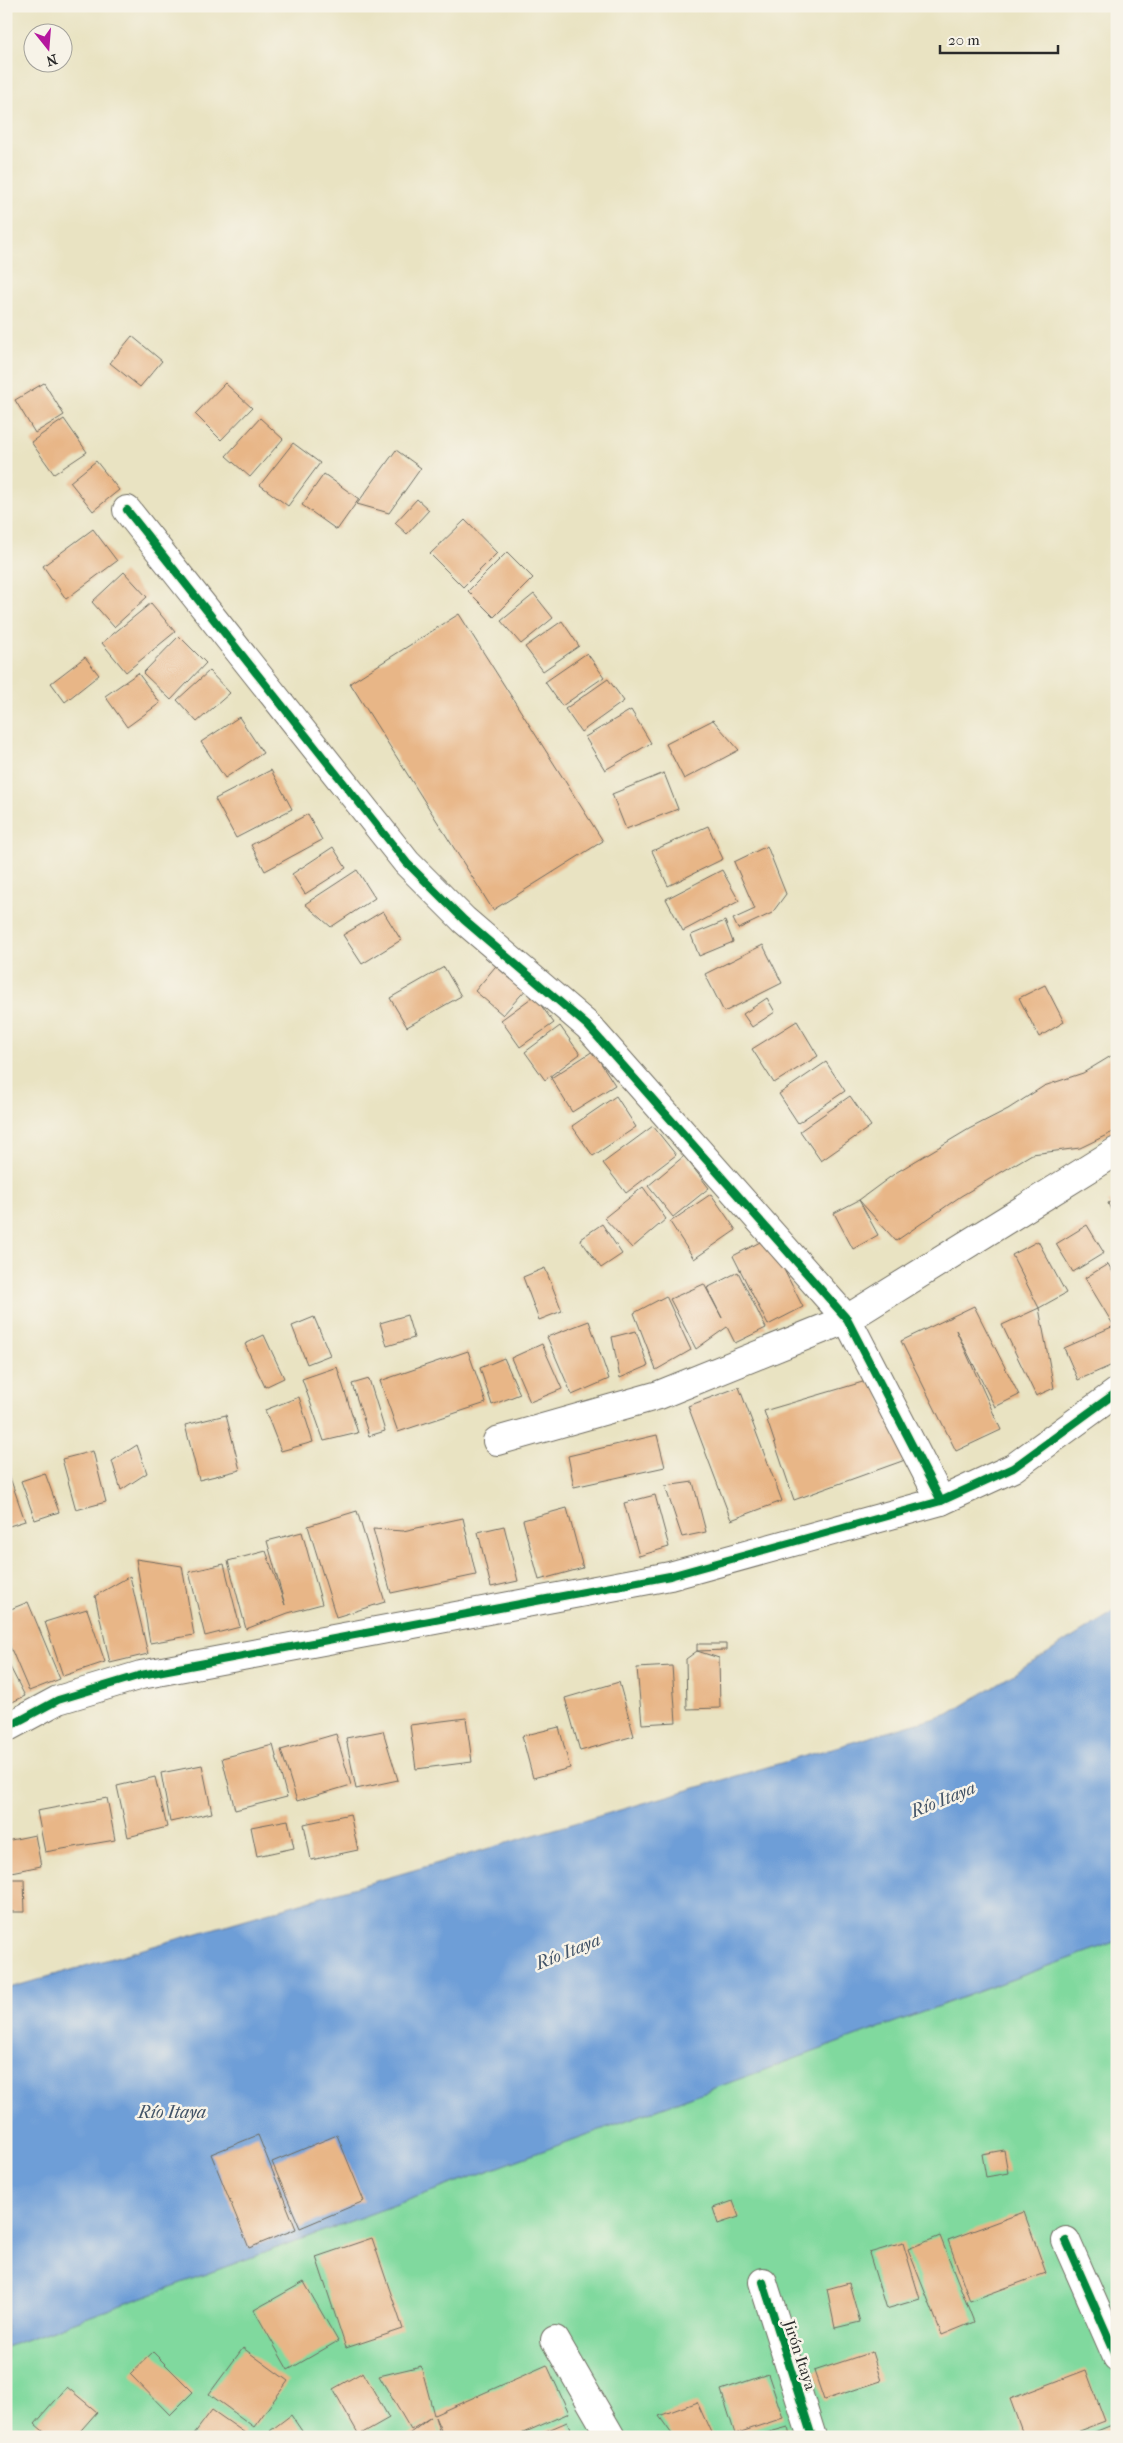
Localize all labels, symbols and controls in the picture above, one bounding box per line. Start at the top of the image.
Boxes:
north arrow [22,22,72,72]
scale bar [940,22,1058,54]
text: 20 m [948,31,980,49]
text: N [44,50,59,70]
water label: Río Itaya [907,1777,979,1823]
water label: Río Itaya [532,1929,604,1975]
water label: Río Itaya [137,2102,206,2123]
street label: Jirón Itaya [779,2316,820,2393]

